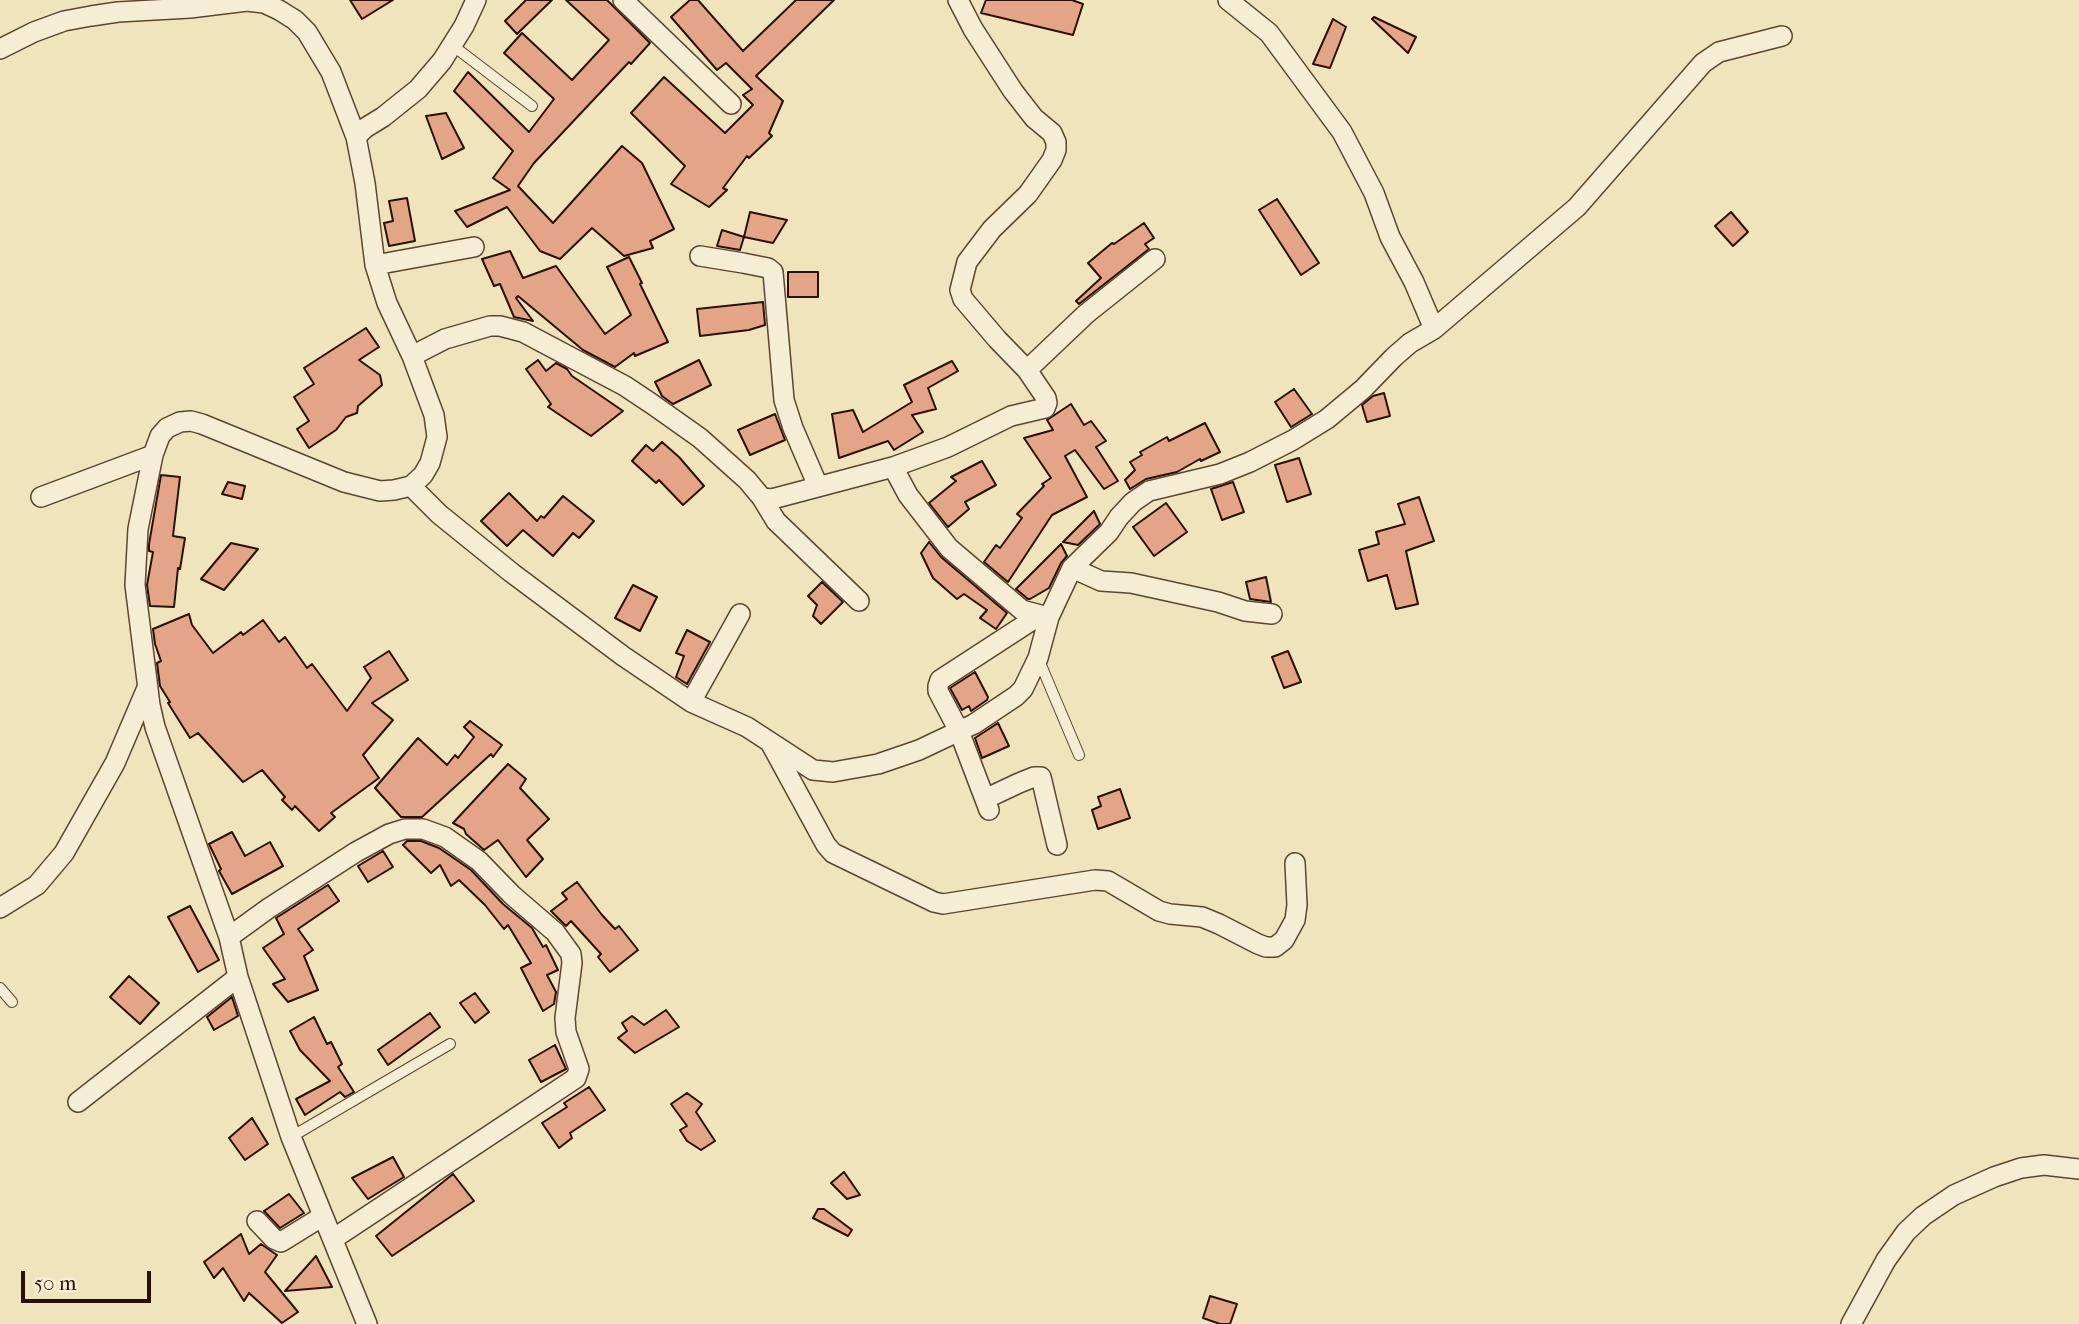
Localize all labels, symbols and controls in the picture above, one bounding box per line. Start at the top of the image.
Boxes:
scale bar [24,1258,154,1302]
text: 50 m [34,1271,77,1295]

